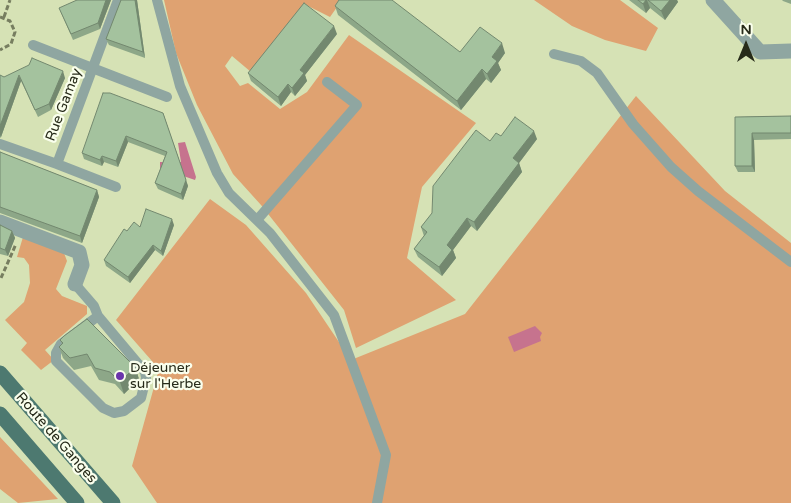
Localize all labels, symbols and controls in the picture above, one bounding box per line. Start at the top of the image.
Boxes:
north arrow [721,20,771,70]
text: N [740,21,752,38]
street label: Rue Gamay [42,66,86,144]
place label: Déjeuner sur l'Herbe [130,360,201,392]
marker: Déjeuner sur l'Herbe [114,370,126,382]
street label: Route de Ganges [12,389,100,487]

